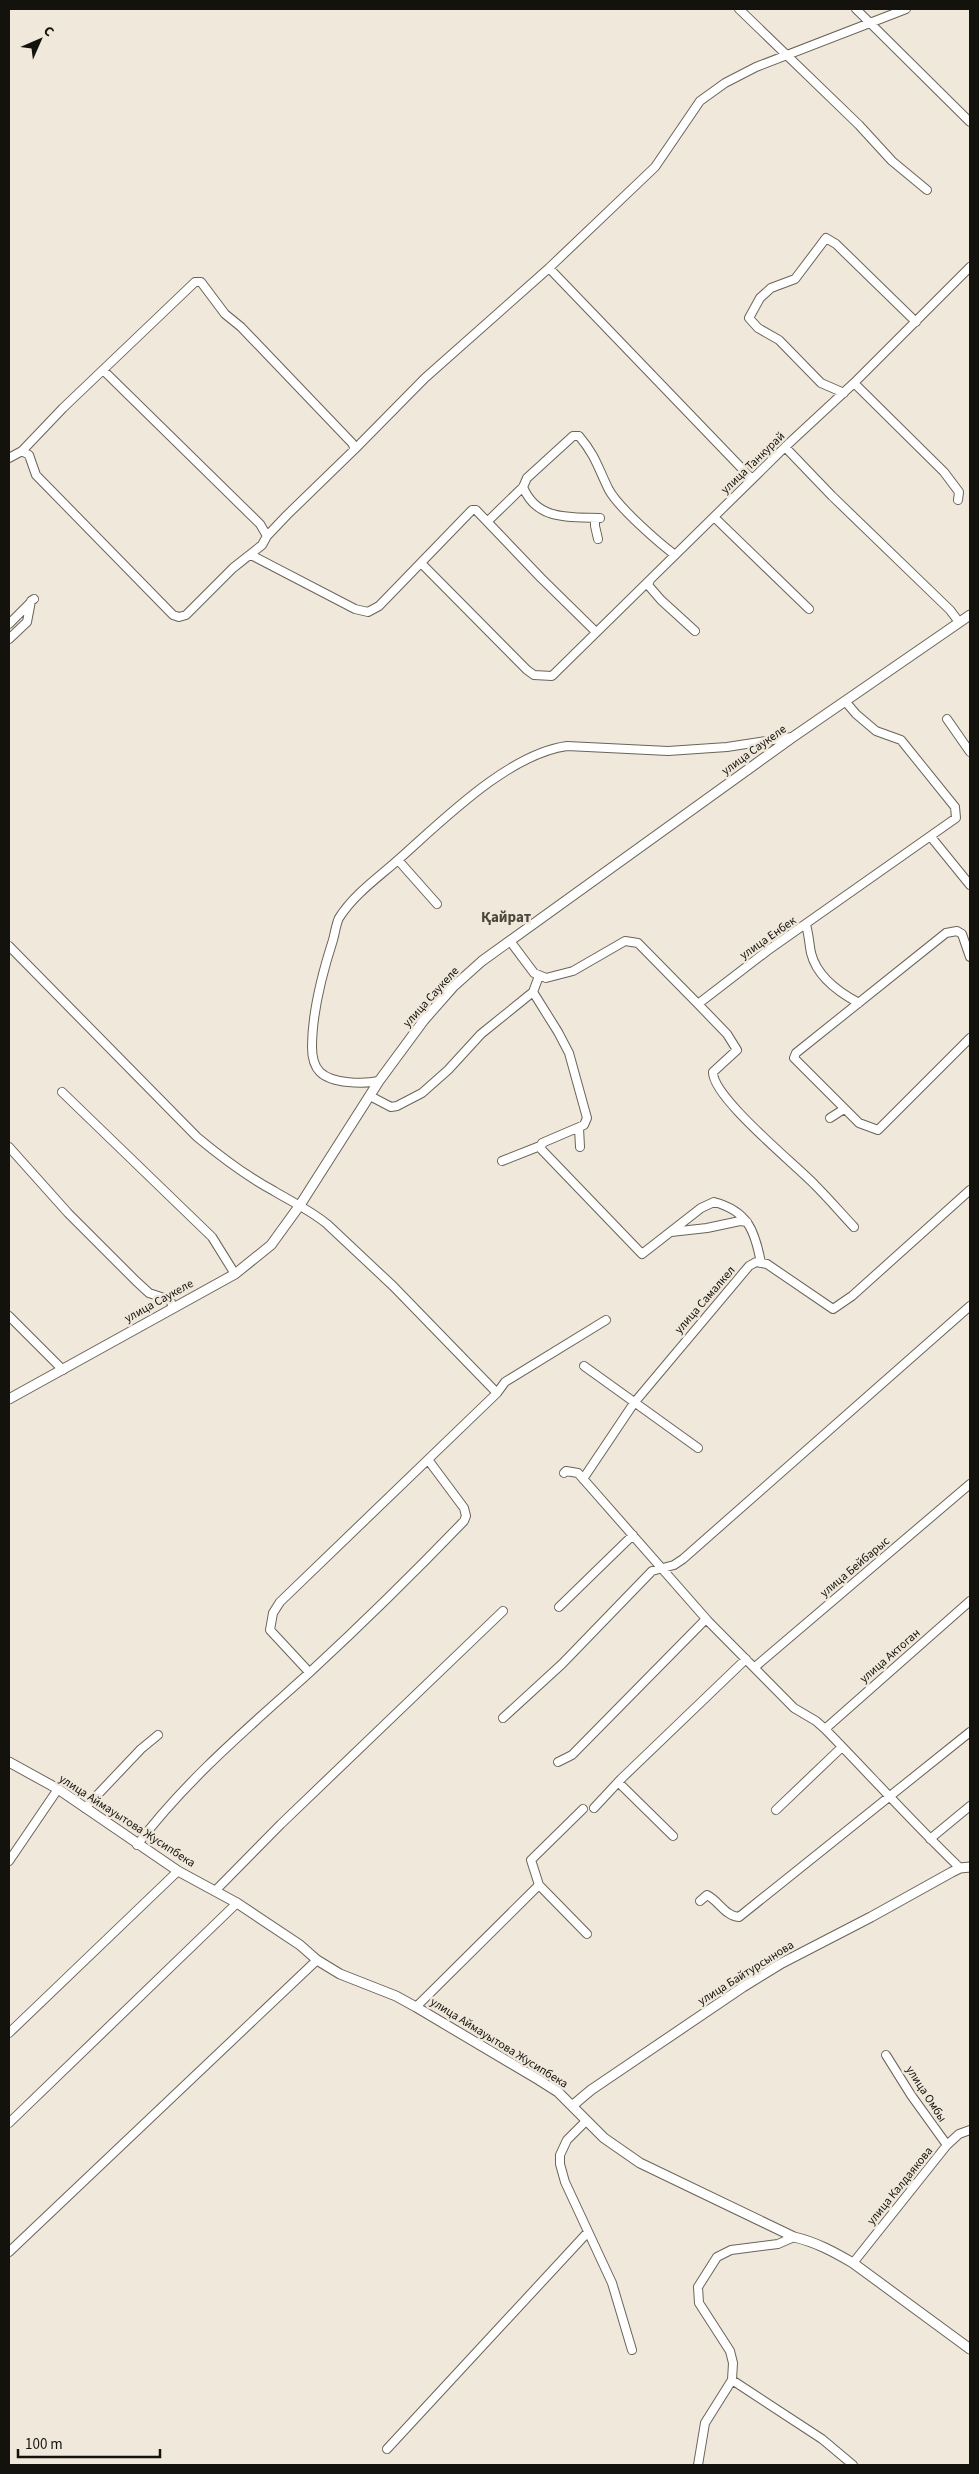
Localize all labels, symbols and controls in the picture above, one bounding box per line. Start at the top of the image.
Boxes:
north arrow [15,15,65,65]
text: С [39,22,58,41]
street label: улица Танкурай [717,428,789,498]
street label: улица Саукеле [718,721,790,779]
district label: Қайрат [481,907,531,928]
street label: улица Енбек [736,912,800,964]
street label: улица Саукеле [399,963,463,1031]
street label: улица Самалкел [671,1262,739,1338]
street label: улица Саукеле [121,1275,197,1327]
street label: улица Бейбарыс [817,1532,894,1601]
street label: улица Актоган [856,1625,924,1687]
street label: улица Аймауытова Жусипбека [56,1770,198,1872]
street label: улица Байтурсынова [695,1937,797,2009]
street label: улица Аймауытова Жусипбека [427,1994,571,2092]
street label: улица Омбы [901,2063,951,2125]
street label: улица Калдаякова [863,2143,937,2229]
scale bar [18,2426,160,2458]
text: 100 m [25,2434,63,2455]

